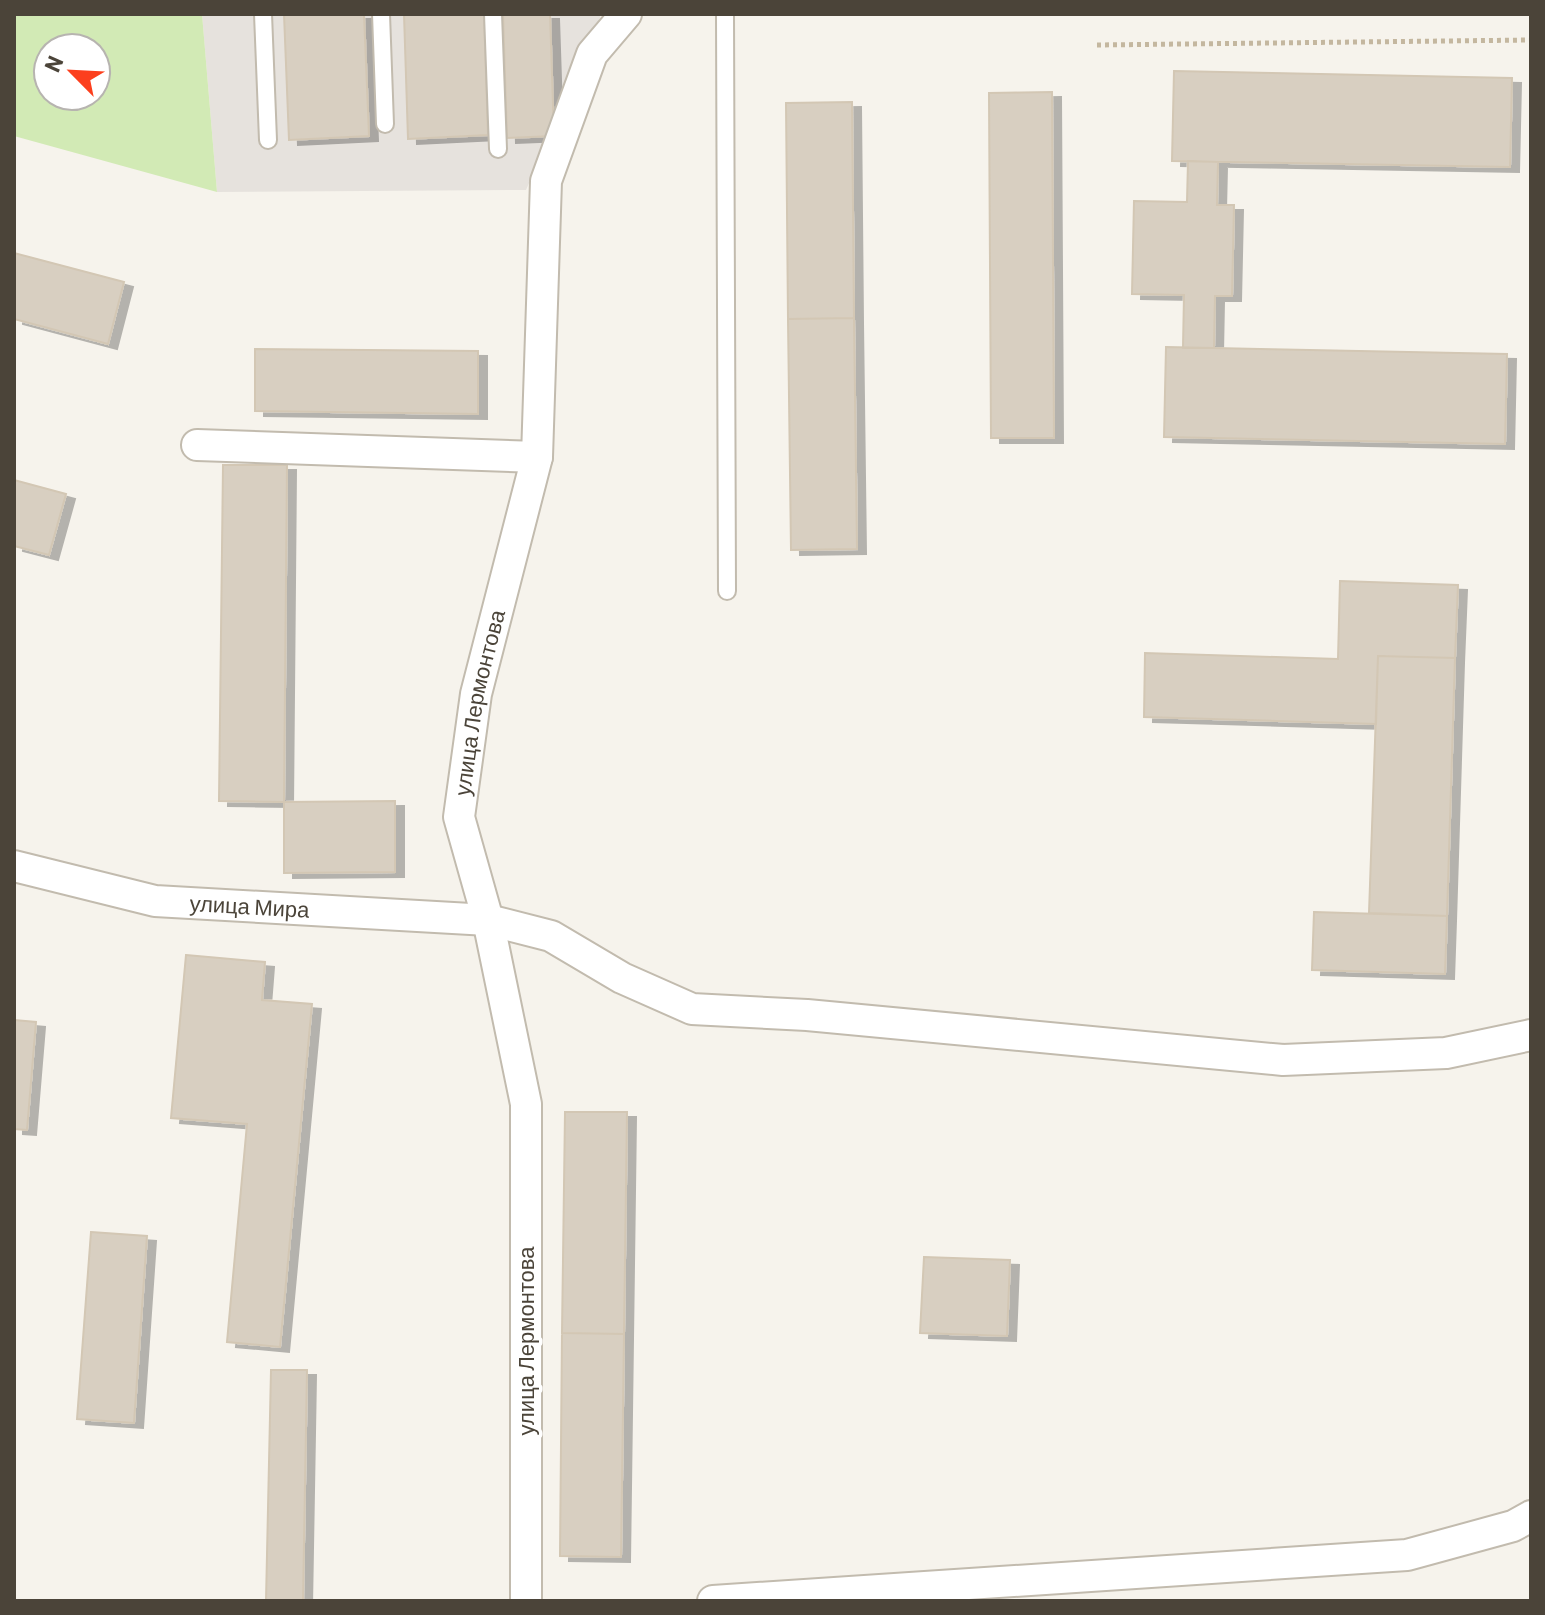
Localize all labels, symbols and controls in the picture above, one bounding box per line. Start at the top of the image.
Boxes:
north arrow [32,32,112,112]
text: N [38,51,68,75]
street label: улица Лермонтова [448,606,509,797]
street label: улица Мира [189,889,311,922]
street label: улица Лермонтова [512,1246,539,1436]

